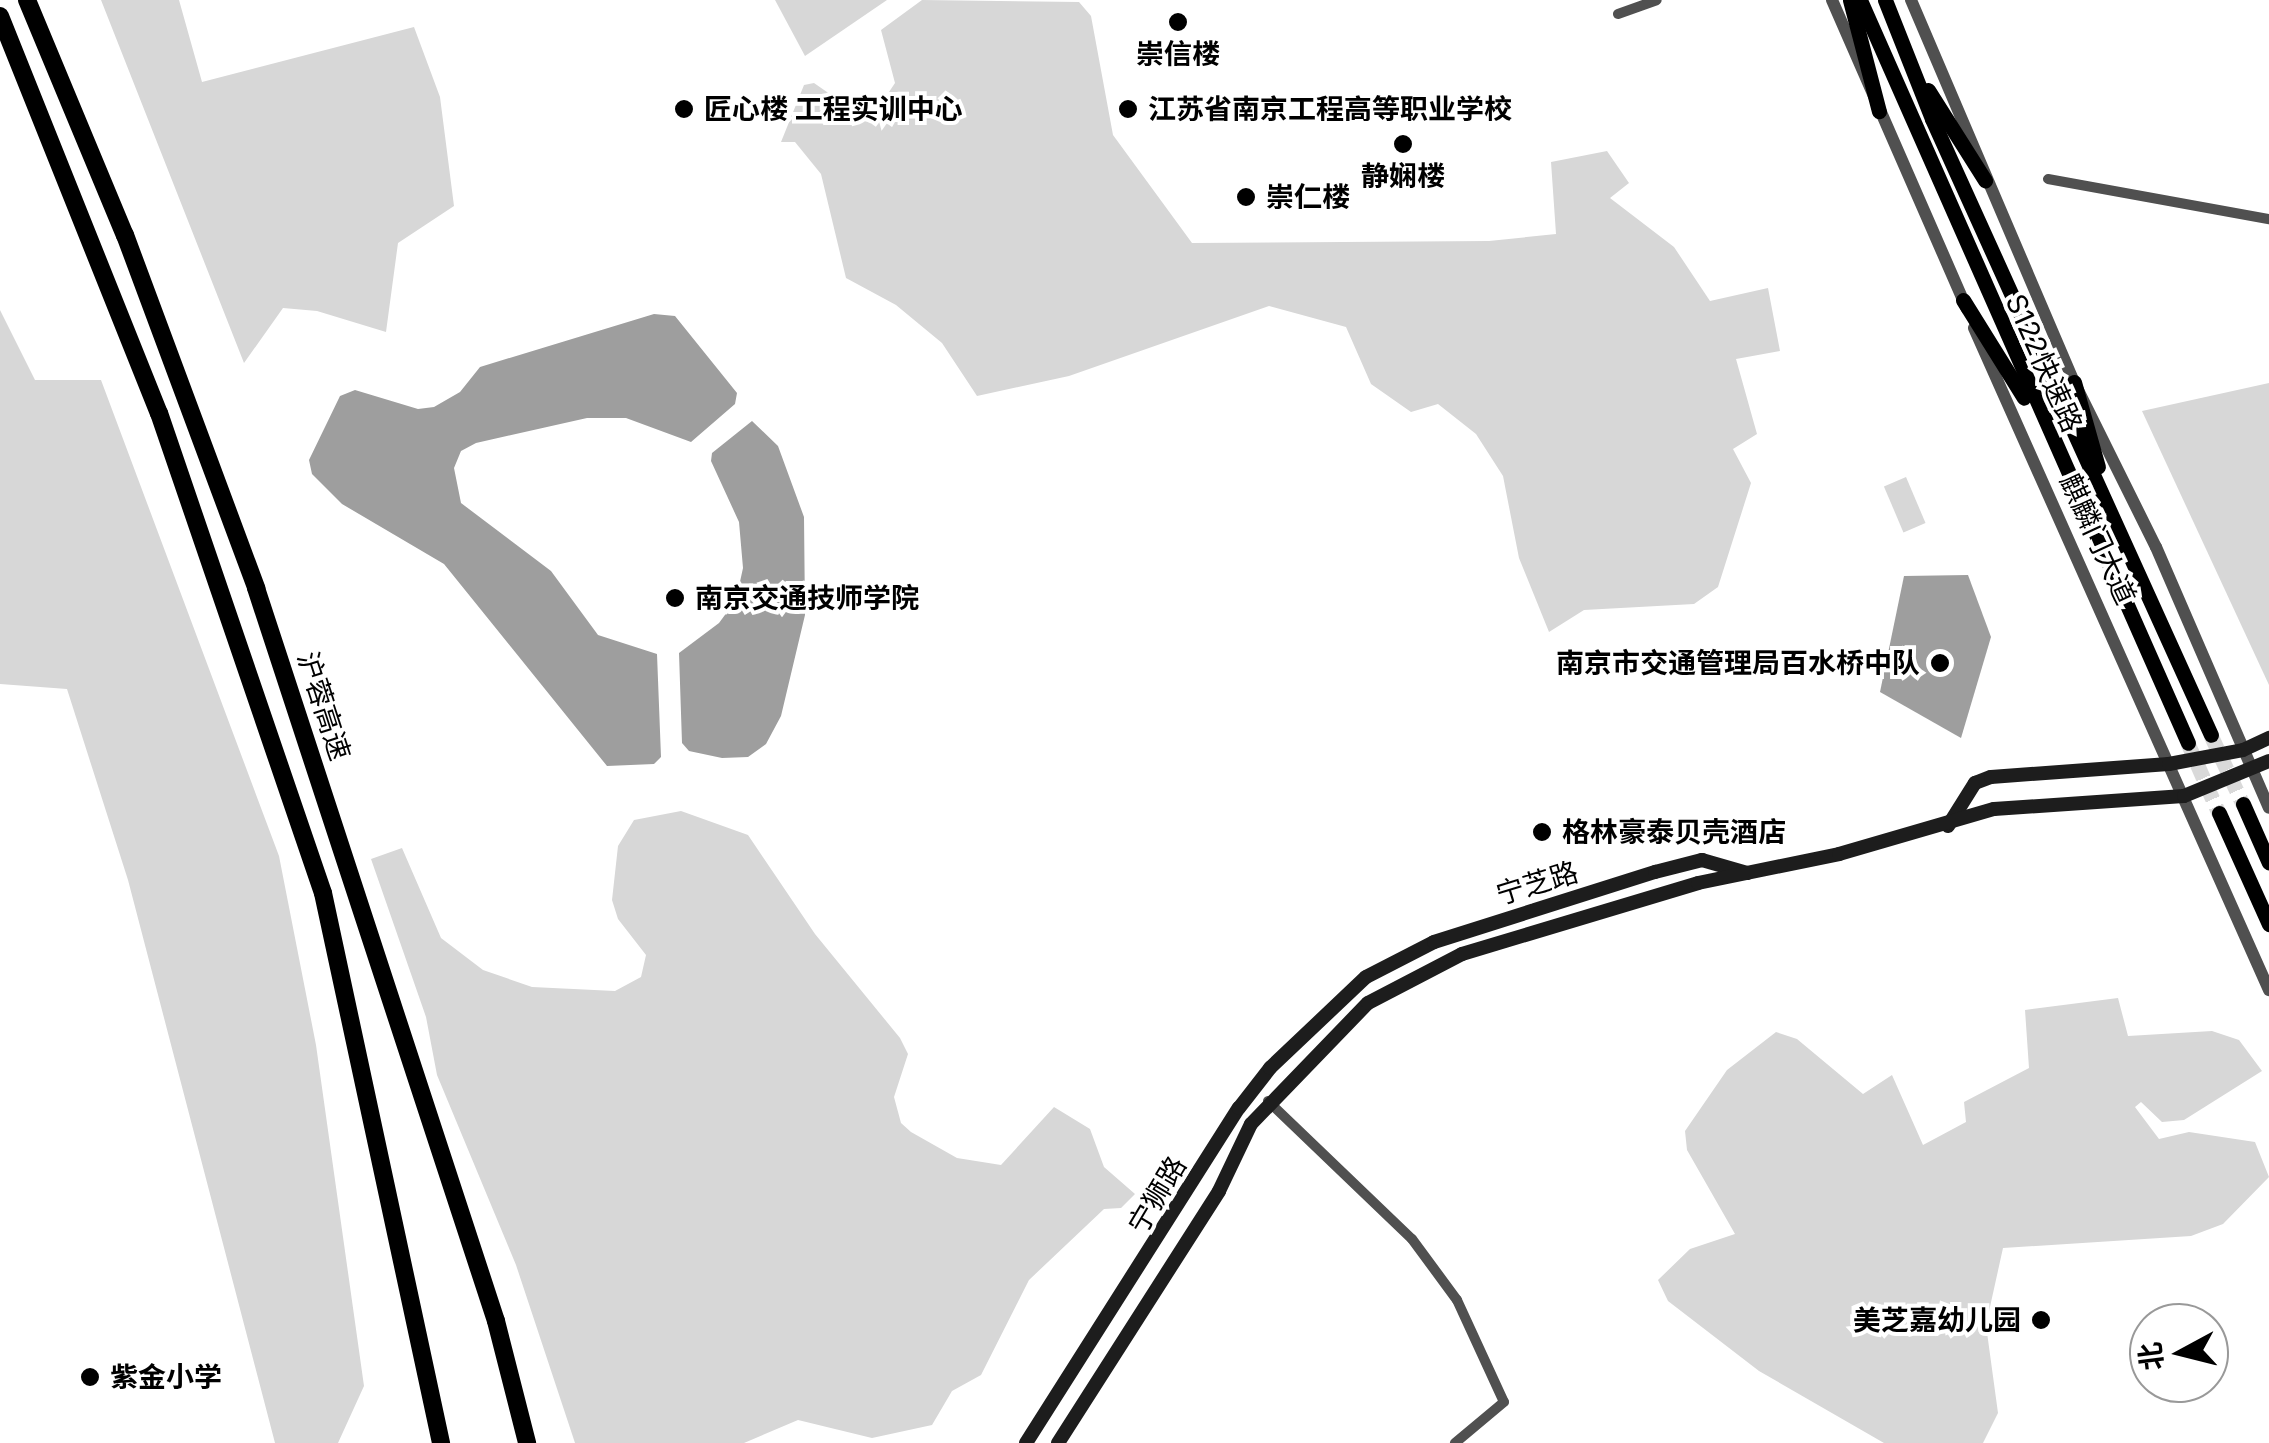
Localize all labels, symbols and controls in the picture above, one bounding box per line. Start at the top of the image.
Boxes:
marker: 崇信楼 [1167,11,1189,33]
place label: 崇信楼 [1136,37,1220,71]
place label: 匠心楼 工程实训中心 [704,92,963,126]
place label: 江苏省南京工程高等职业学校 [1148,92,1512,126]
marker: 匠心楼 工程实训中心 [673,98,695,120]
marker: 江苏省南京工程高等职业学校 [1117,98,1139,120]
marker: 静娴楼 [1392,133,1414,155]
place label: 静娴楼 [1361,159,1445,193]
place label: 崇仁楼 [1266,180,1350,214]
marker: 崇仁楼 [1235,186,1257,208]
street label: S122快速路 [1999,289,2089,437]
street label: 麒麟门大道 [2053,468,2143,610]
place label: 南京交通技师学院 [695,581,919,615]
marker: 南京交通技师学院 [664,587,686,609]
place label: 南京市交通管理局百水桥中队 [1556,646,1920,680]
street label: 沪蓉高速 [291,648,357,764]
marker: 南京市交通管理局百水桥中队 [1929,652,1951,674]
place label: 格林豪泰贝壳酒店 [1562,815,1786,849]
marker: 格林豪泰贝壳酒店 [1531,821,1553,843]
street label: 宁芝路 [1492,855,1582,911]
street label: 宁狮路 [1121,1150,1193,1240]
place label: 美芝嘉幼儿园 [1853,1303,2021,1337]
north arrow [2129,1303,2229,1403]
marker: 美芝嘉幼儿园 [2030,1309,2052,1331]
text: 北 [2133,1340,2170,1372]
place label: 紫金小学 [110,1360,222,1394]
marker: 紫金小学 [79,1366,101,1388]

